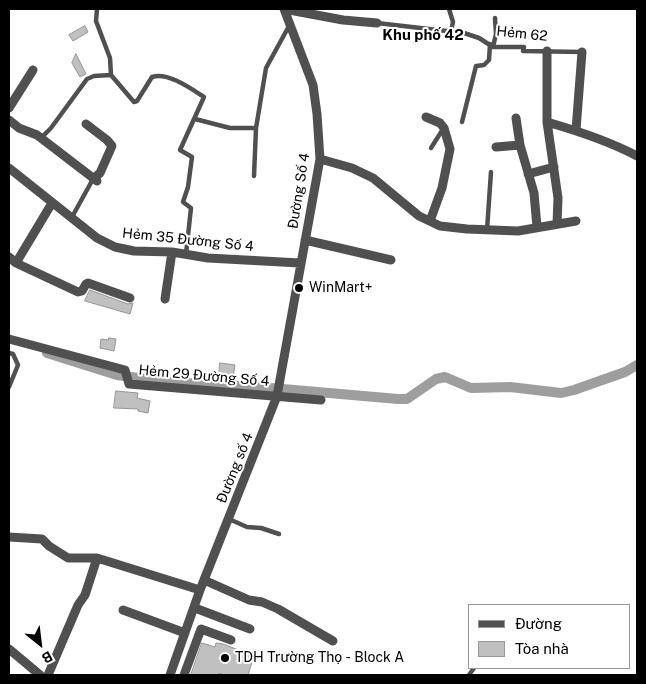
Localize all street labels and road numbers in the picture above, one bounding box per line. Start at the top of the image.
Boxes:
street label: Hẻm 62 [496,23,548,45]
street label: Đường Số 4 [285,152,313,230]
street label: Hẻm 35 Đường Số 4 [121,225,255,255]
street label: Hẻm 29 Đường Số 4 [138,362,270,390]
street label: Đường số 4 [213,430,257,506]

